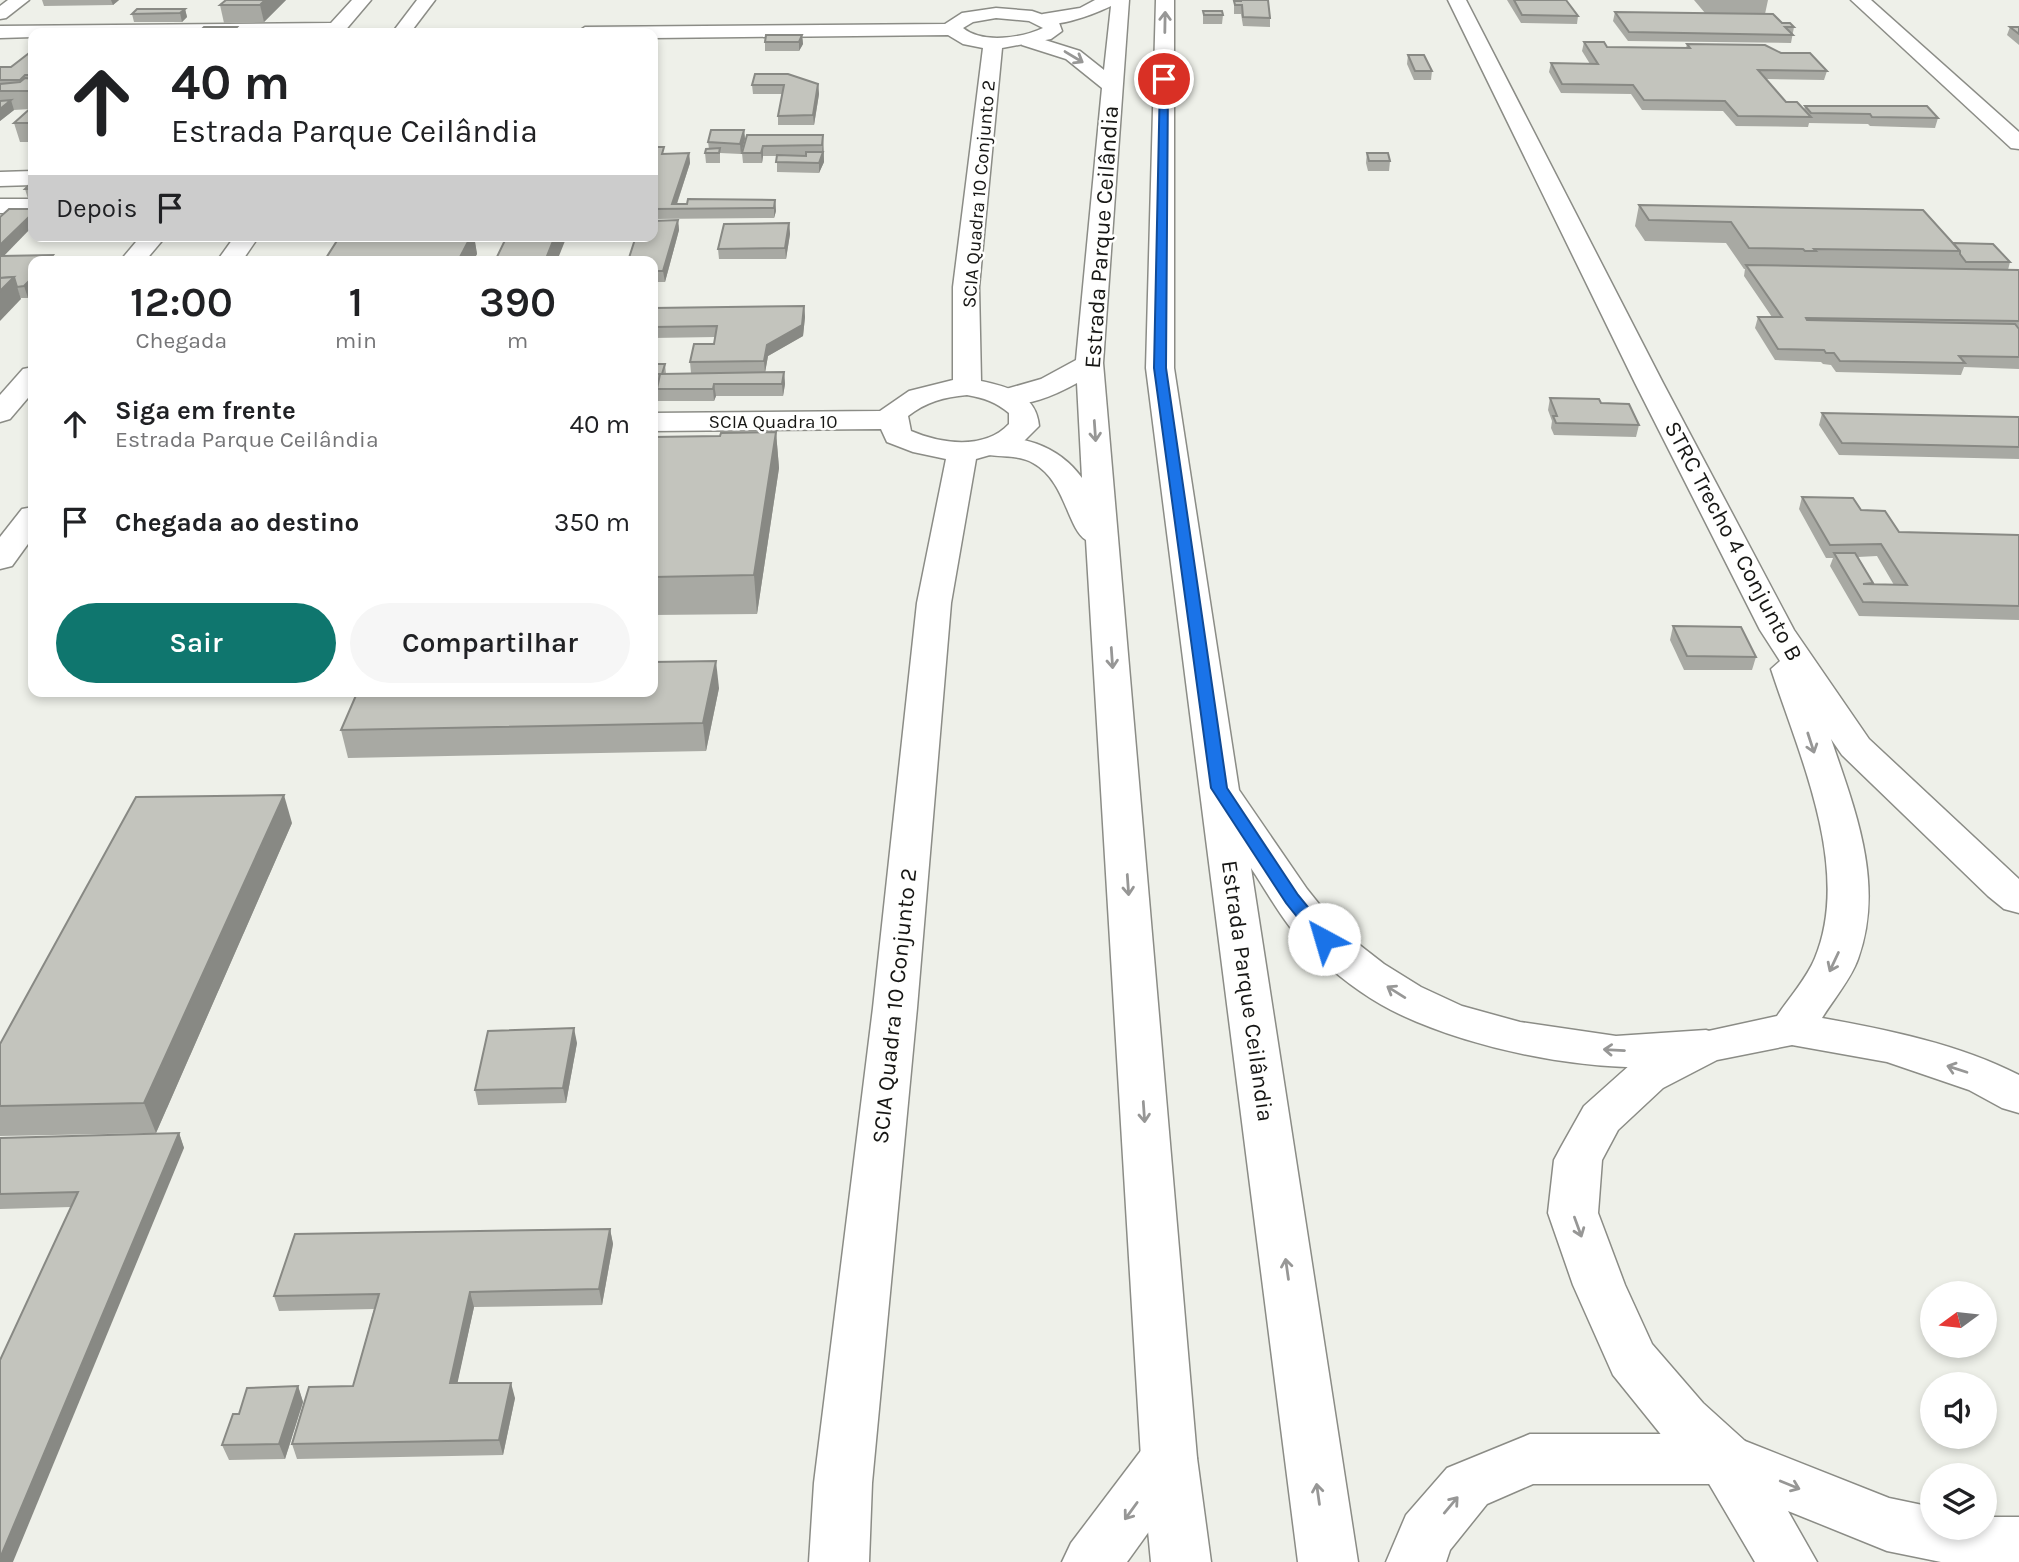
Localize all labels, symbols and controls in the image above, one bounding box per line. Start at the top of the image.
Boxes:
one-way arrow [1158,10,1172,33]
pin [1134,49,1194,109]
one-way arrow [1063,50,1083,64]
text: 40 m [171,54,290,111]
icon: ahead [56,56,147,147]
icon: arrive [1145,60,1183,98]
street label: SCIA Quadra 10 Conjunto 2 [958,79,1000,309]
street label: Estrada Parque Ceilândia [1079,105,1124,369]
text: Estrada Parque Ceilândia [171,113,538,150]
icon: arrive [151,189,189,227]
text: Depois [56,193,137,224]
text: 12:00 [130,277,233,327]
text: 1 [349,277,363,327]
text: 390 [479,277,556,327]
text: Chegada [136,327,227,354]
text: min [335,327,377,354]
text: m [507,327,528,354]
text: Siga em frente [115,395,296,426]
icon: ahead [56,405,94,443]
text: 40 m [570,409,630,440]
street label: SCIA Quadra 10 [709,411,837,433]
street label: STRC Trecho 4 Conjunto B [1659,417,1808,666]
one-way arrow [1089,420,1102,442]
text: Estrada Parque Ceilândia [115,426,379,453]
icon: arrive [56,503,94,541]
text: Chegada ao destino [115,507,359,538]
text: 350 m [554,507,630,538]
button: Sair [56,603,336,683]
button: Compartilhar [350,603,630,683]
one-way arrow [1105,646,1118,669]
one-way arrow [1806,731,1819,753]
street label: Estrada Parque Ceilândia [1216,859,1279,1123]
street label: SCIA Quadra 10 Conjunto 2 [867,867,922,1145]
one-way arrow [1122,873,1135,896]
position arrow [1287,902,1361,976]
one-way arrow [1827,951,1840,972]
one-way arrow [1387,985,1407,999]
one-way arrow [1603,1044,1626,1057]
one-way arrow [1946,1062,1968,1074]
one-way arrow [1138,1100,1151,1123]
one-way arrow [1573,1215,1585,1237]
one-way arrow [1280,1258,1293,1281]
north arrow [1920,1281,1997,1358]
map controls [1920,1281,1997,1540]
button: sound [1920,1372,1997,1449]
button: layers [1920,1463,1997,1540]
one-way arrow [1779,1480,1801,1493]
one-way arrow [1312,1484,1325,1506]
one-way arrow [1443,1496,1459,1514]
one-way arrow [1124,1501,1139,1520]

